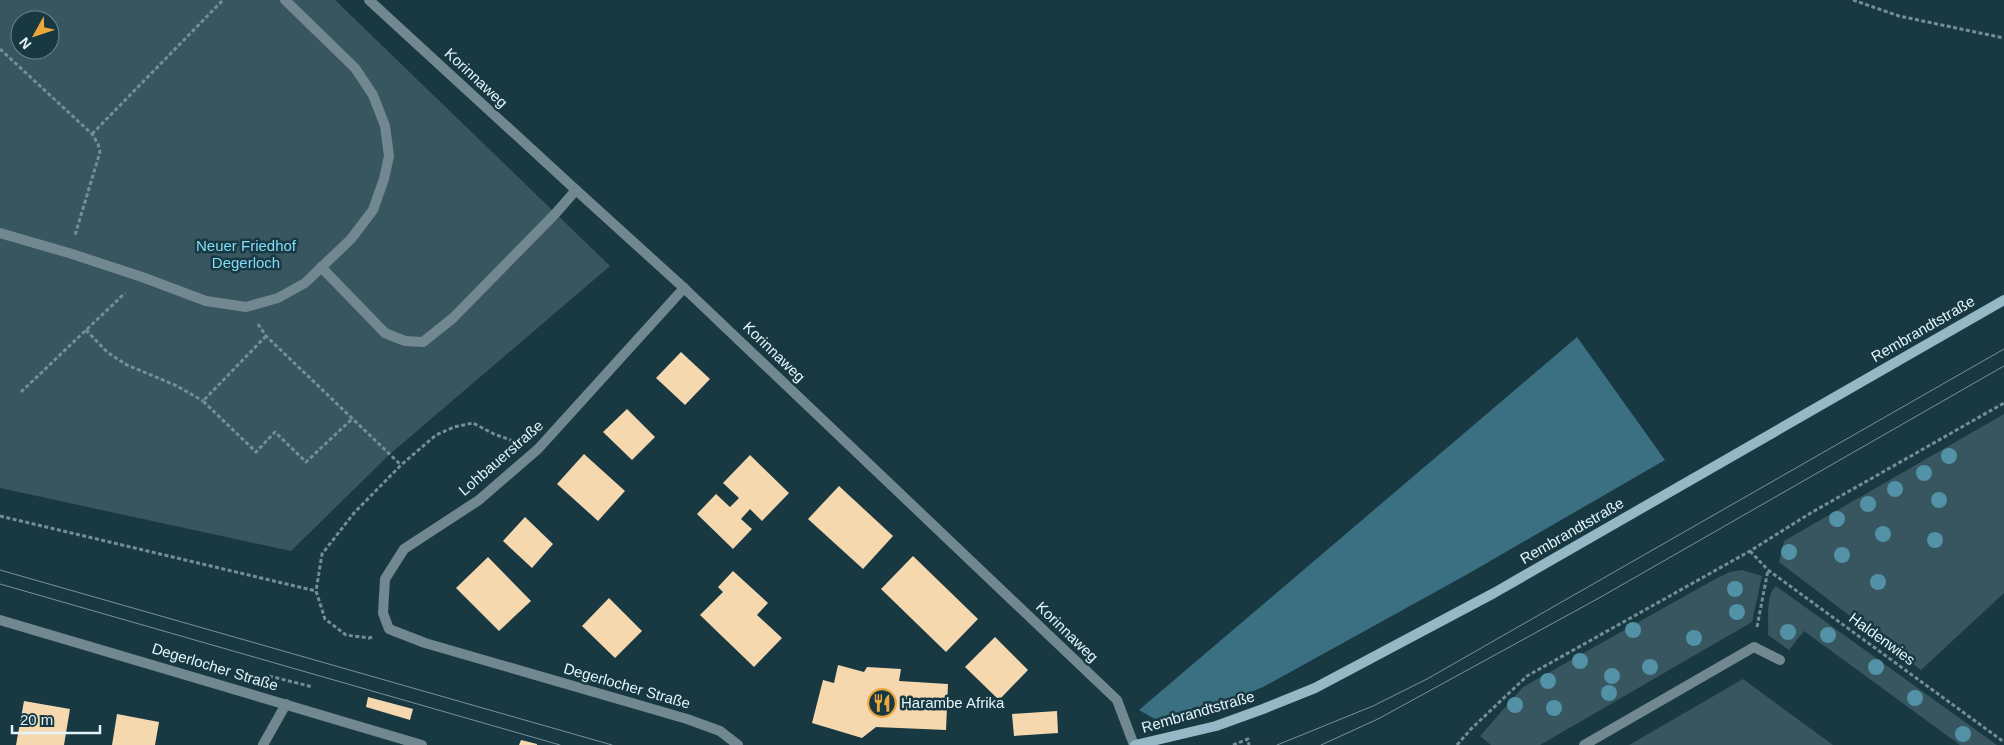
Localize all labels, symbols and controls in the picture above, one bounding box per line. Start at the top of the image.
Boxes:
north arrow [10,10,60,60]
text: N [16,34,34,52]
street label: Korinnaweg [442,44,511,111]
park label: Neuer Friedhof Degerloch [196,237,297,271]
street label: Rembrandtstraße [1868,292,1978,365]
street label: Korinnaweg [740,318,809,385]
street label: Lohbauerstraße [455,416,546,499]
street label: Rembrandtstraße [1517,494,1627,567]
street label: Korinnaweg [1033,598,1102,665]
street label: Haldenwies [1846,609,1919,668]
street label: Degerlocher Straße [150,639,280,694]
street label: Degerlocher Straße [562,659,692,712]
street label: Rembrandtstraße [1139,687,1256,736]
restaurant icon: Harambe Afrika [867,688,897,718]
place label: Harambe Afrika [901,694,1005,711]
scale bar [12,702,100,734]
text: 20 m [20,711,53,728]

